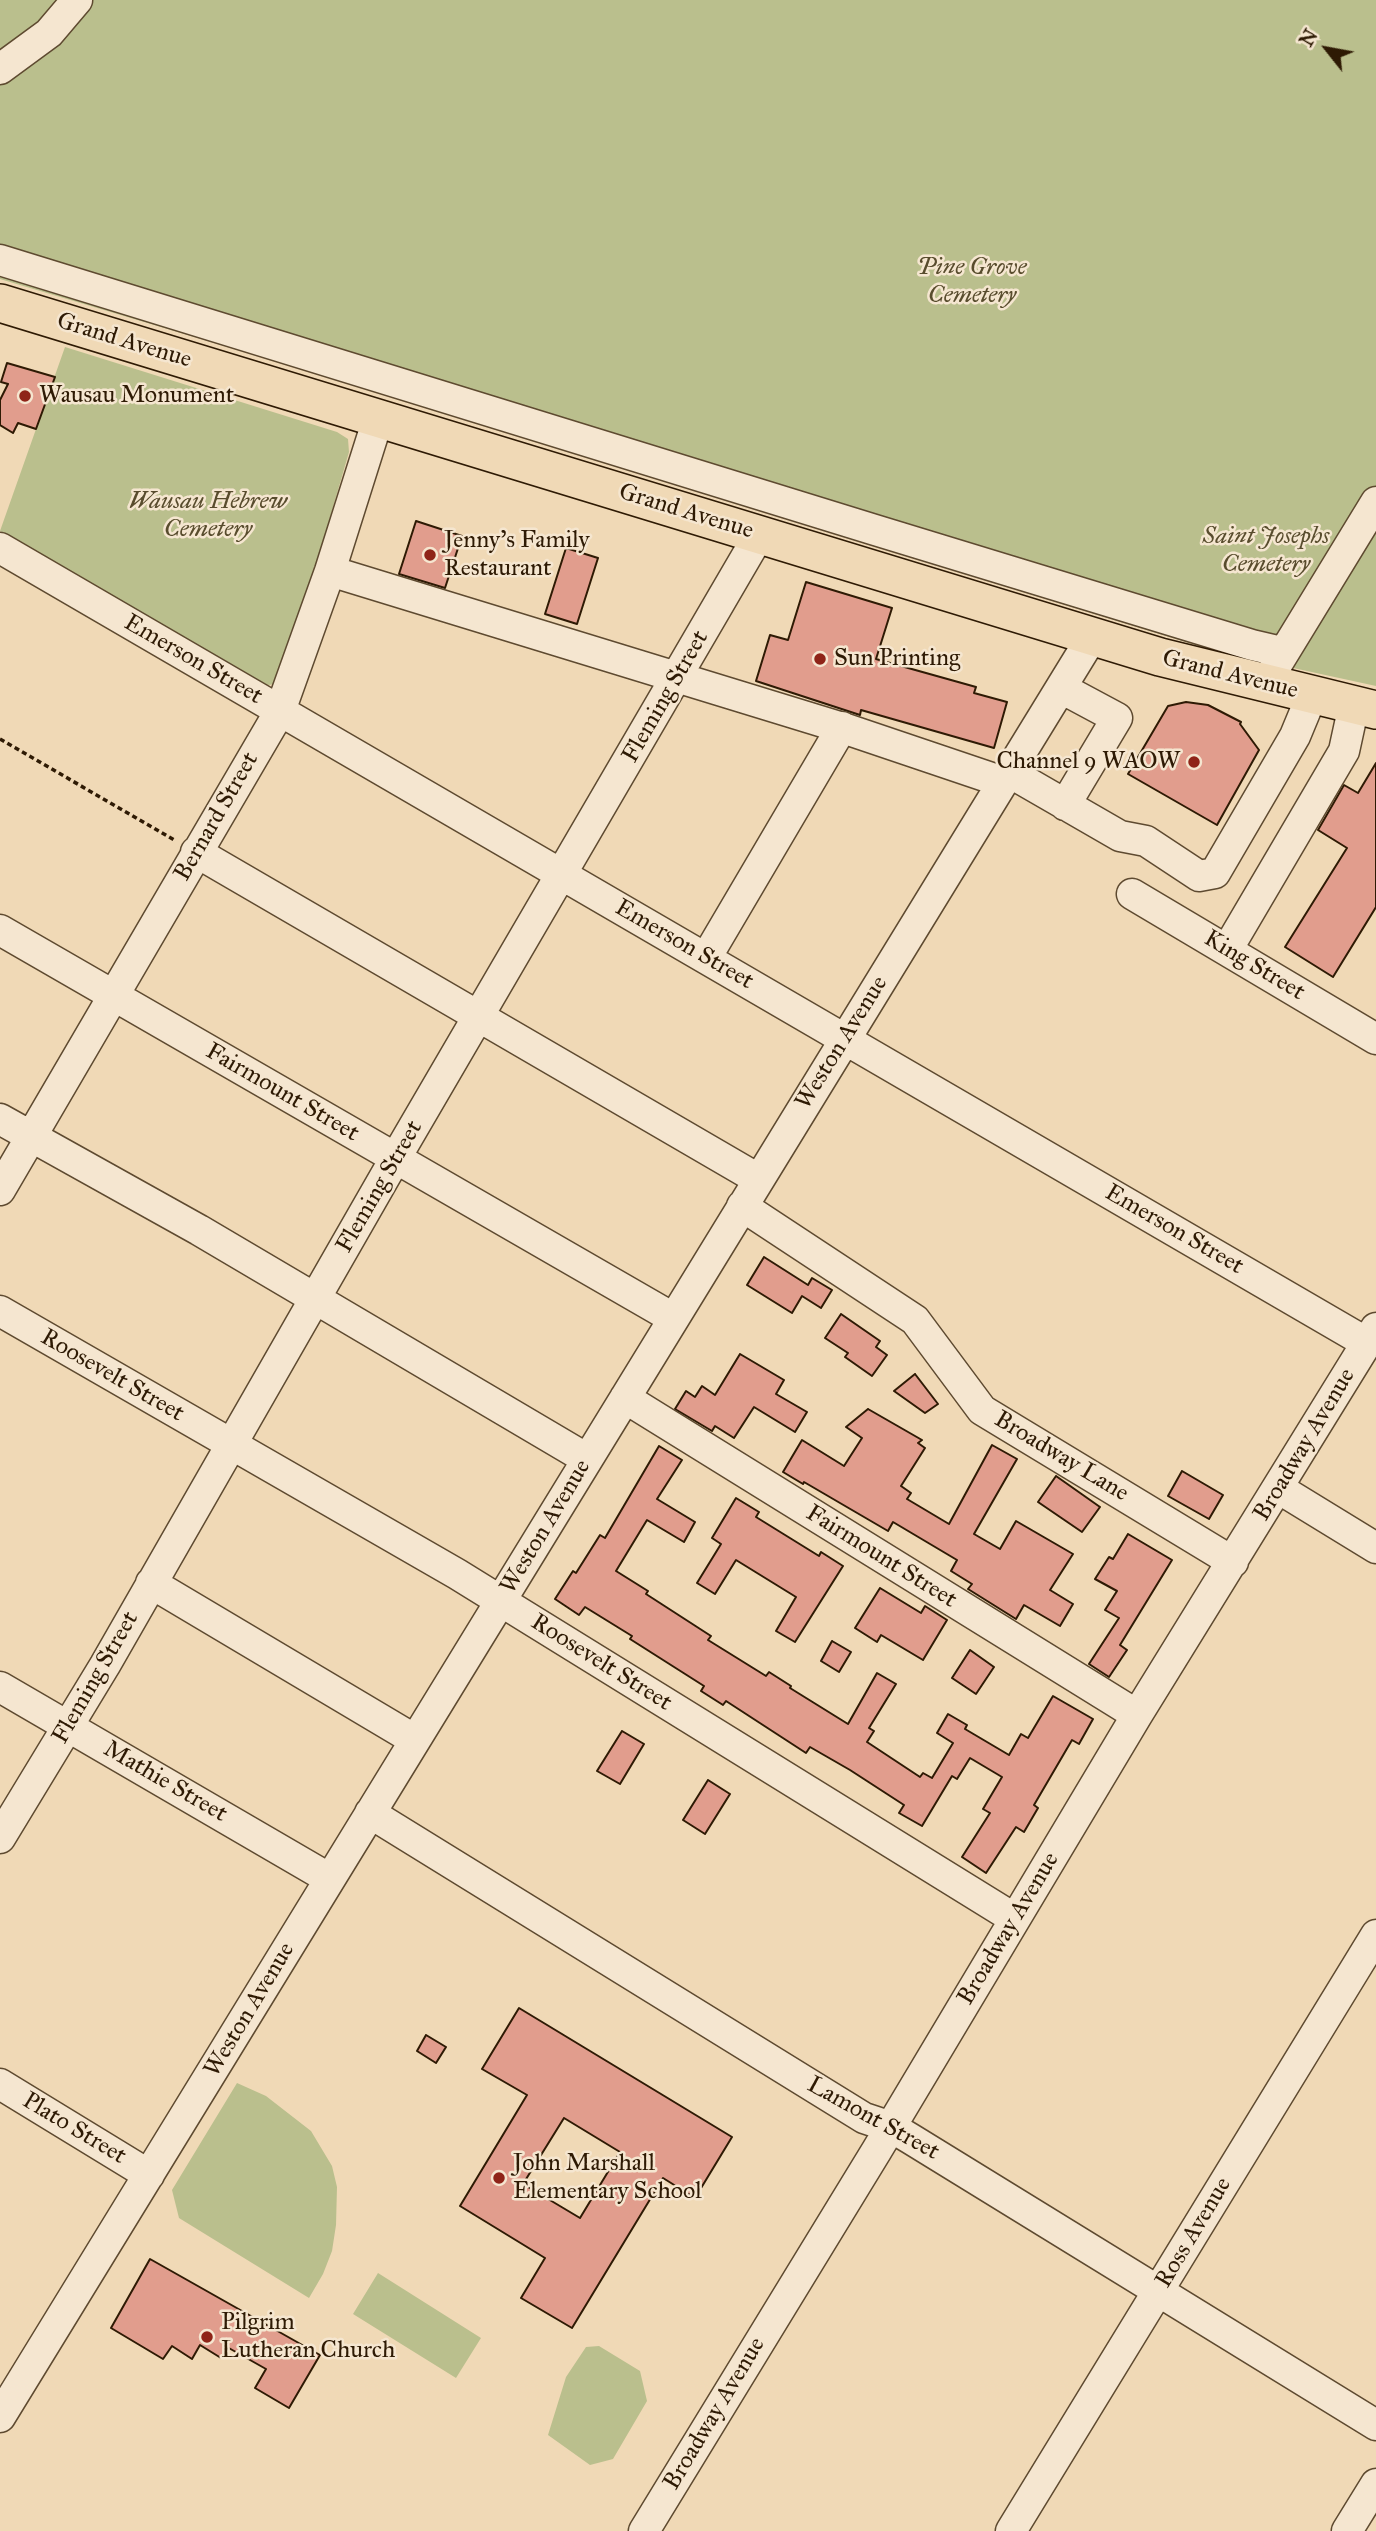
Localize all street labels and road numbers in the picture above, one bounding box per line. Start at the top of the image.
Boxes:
street label: Grand Avenue [53,307,195,375]
street label: Grand Avenue [615,478,757,546]
street label: Emerson Street [119,609,267,711]
street label: Fleming Street [617,626,715,768]
street label: Grand Avenue [1159,644,1301,706]
street label: Bernard Street [169,748,265,886]
street label: Emerson Street [610,894,758,996]
street label: King Street [1198,925,1310,1007]
street label: Weston Avenue [790,971,894,1115]
street label: Fairmount Street [200,1037,364,1149]
street label: Fleming Street [331,1116,429,1258]
street label: Emerson Street [1100,1179,1248,1281]
street label: Roosevelt Street [35,1323,189,1429]
street label: Broadway Avenue [1248,1363,1362,1527]
street label: Broadway Lane [989,1406,1133,1508]
street label: Weston Avenue [495,1455,597,1599]
street label: Fairmount Street [800,1499,962,1615]
street label: Fleming Street [47,1607,145,1749]
street label: Roosevelt Street [525,1608,677,1718]
street label: Mathie Street [98,1735,232,1829]
street label: Broadway Avenue [952,1847,1066,2011]
street label: Weston Avenue [199,1938,301,2082]
street label: Lamont Street [802,2071,944,2167]
street label: Plato Street [17,2087,131,2171]
street label: Ross Avenue [1150,2173,1238,2293]
street label: Broadway Avenue [658,2332,772,2496]

